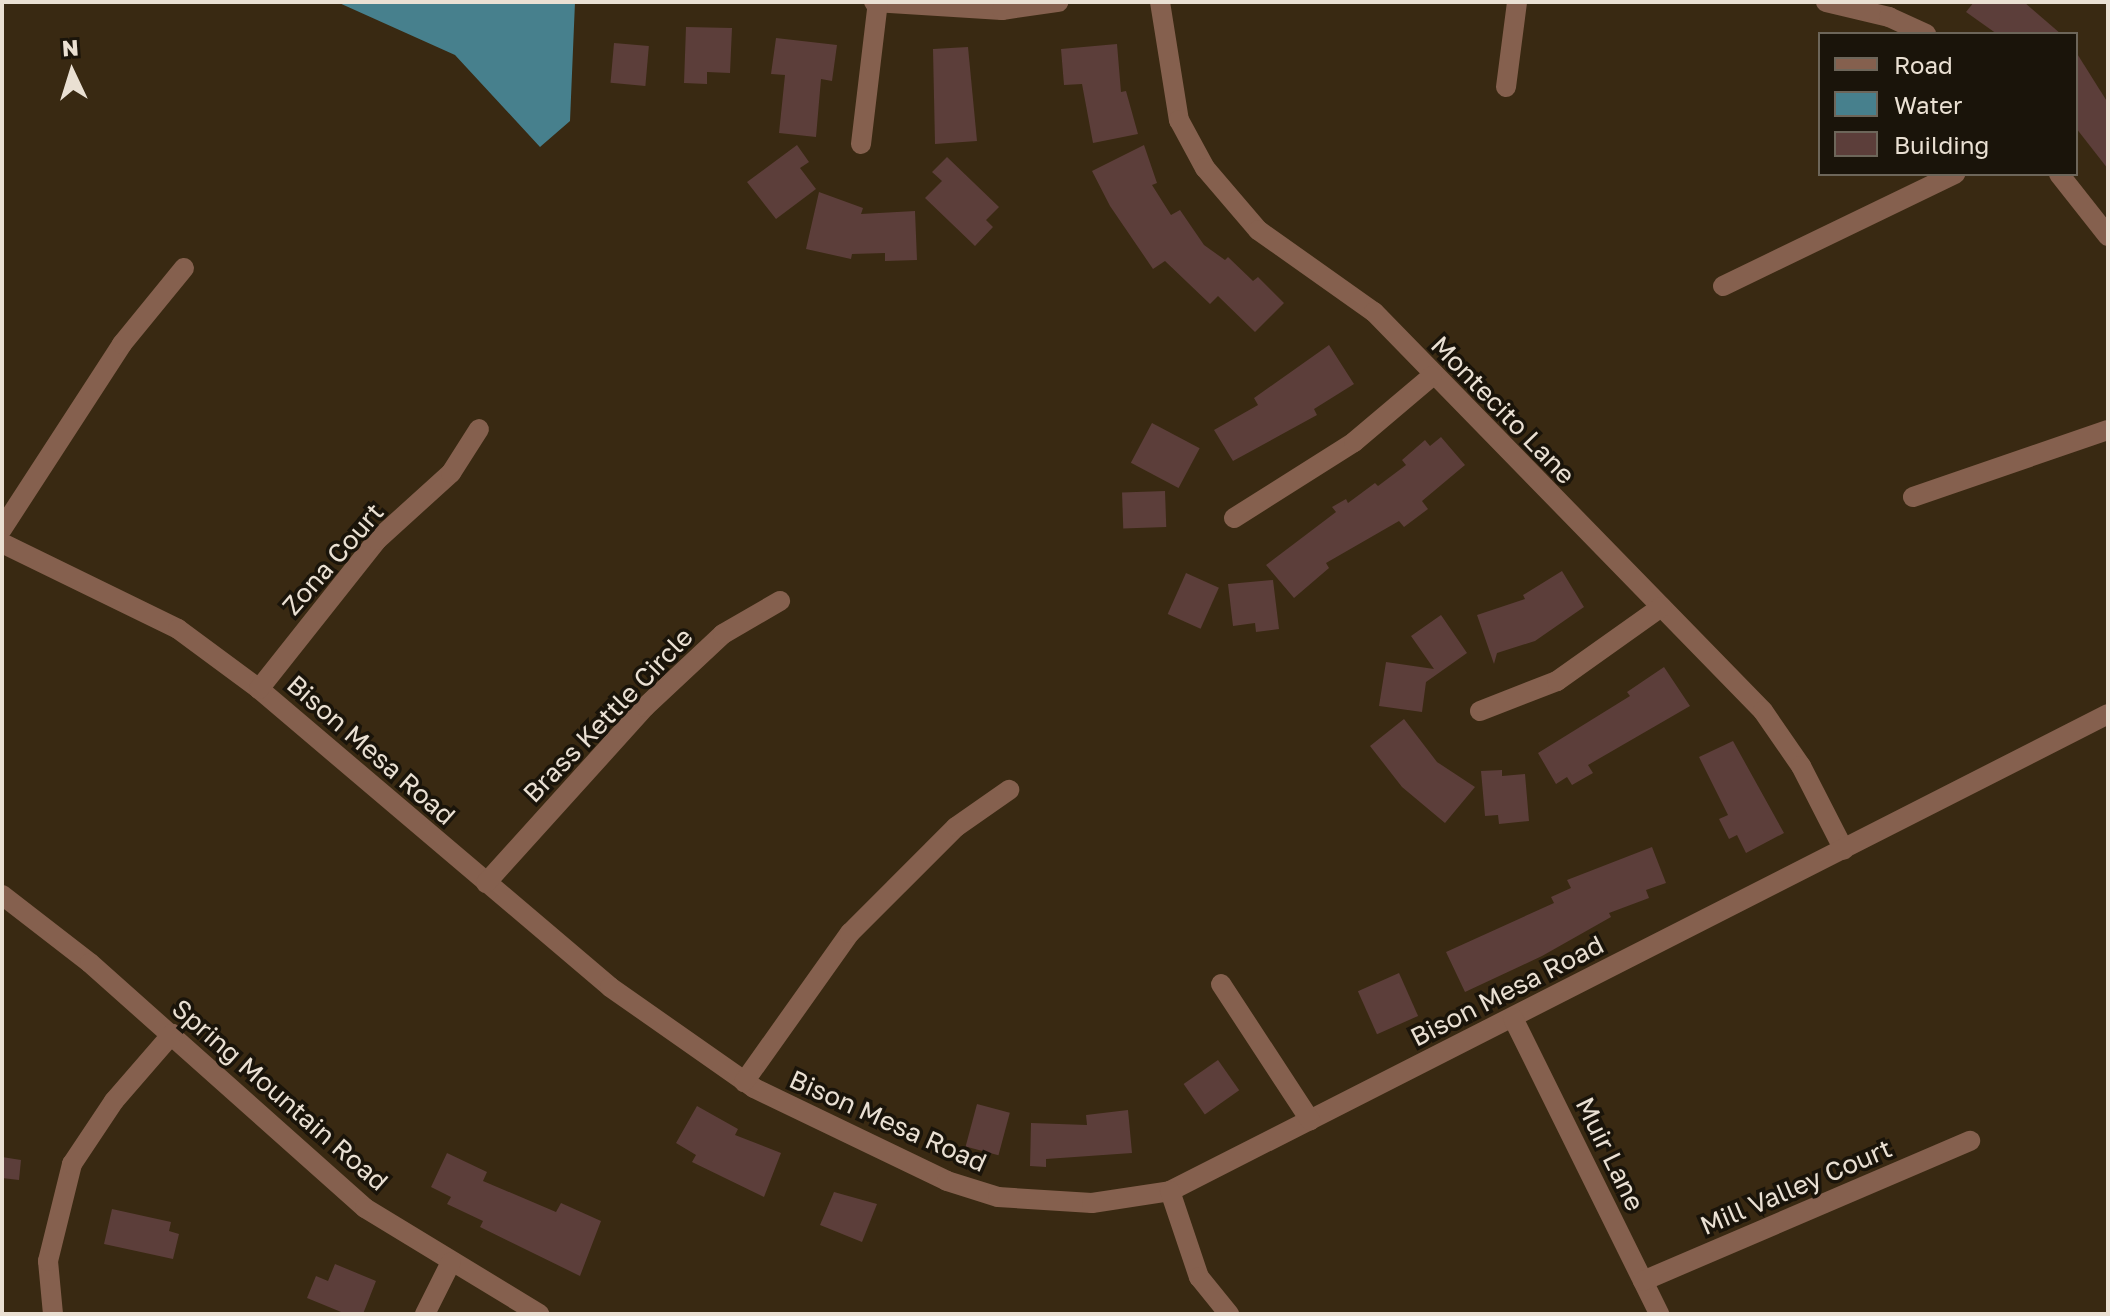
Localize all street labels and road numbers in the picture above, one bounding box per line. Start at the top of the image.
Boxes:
street label: Montecito Lane [1425,330,1581,490]
street label: Zona Court [276,497,390,621]
street label: Brass Kettle Circle [517,621,699,809]
street label: Bison Mesa Road [281,669,461,831]
street label: Bison Mesa Road [1405,929,1609,1053]
street label: Spring Mountain Road [166,993,394,1197]
street label: Bison Mesa Road [785,1064,991,1178]
street label: Muir Lane [1569,1092,1651,1216]
street label: Mill Valley Court [1696,1133,1896,1241]

